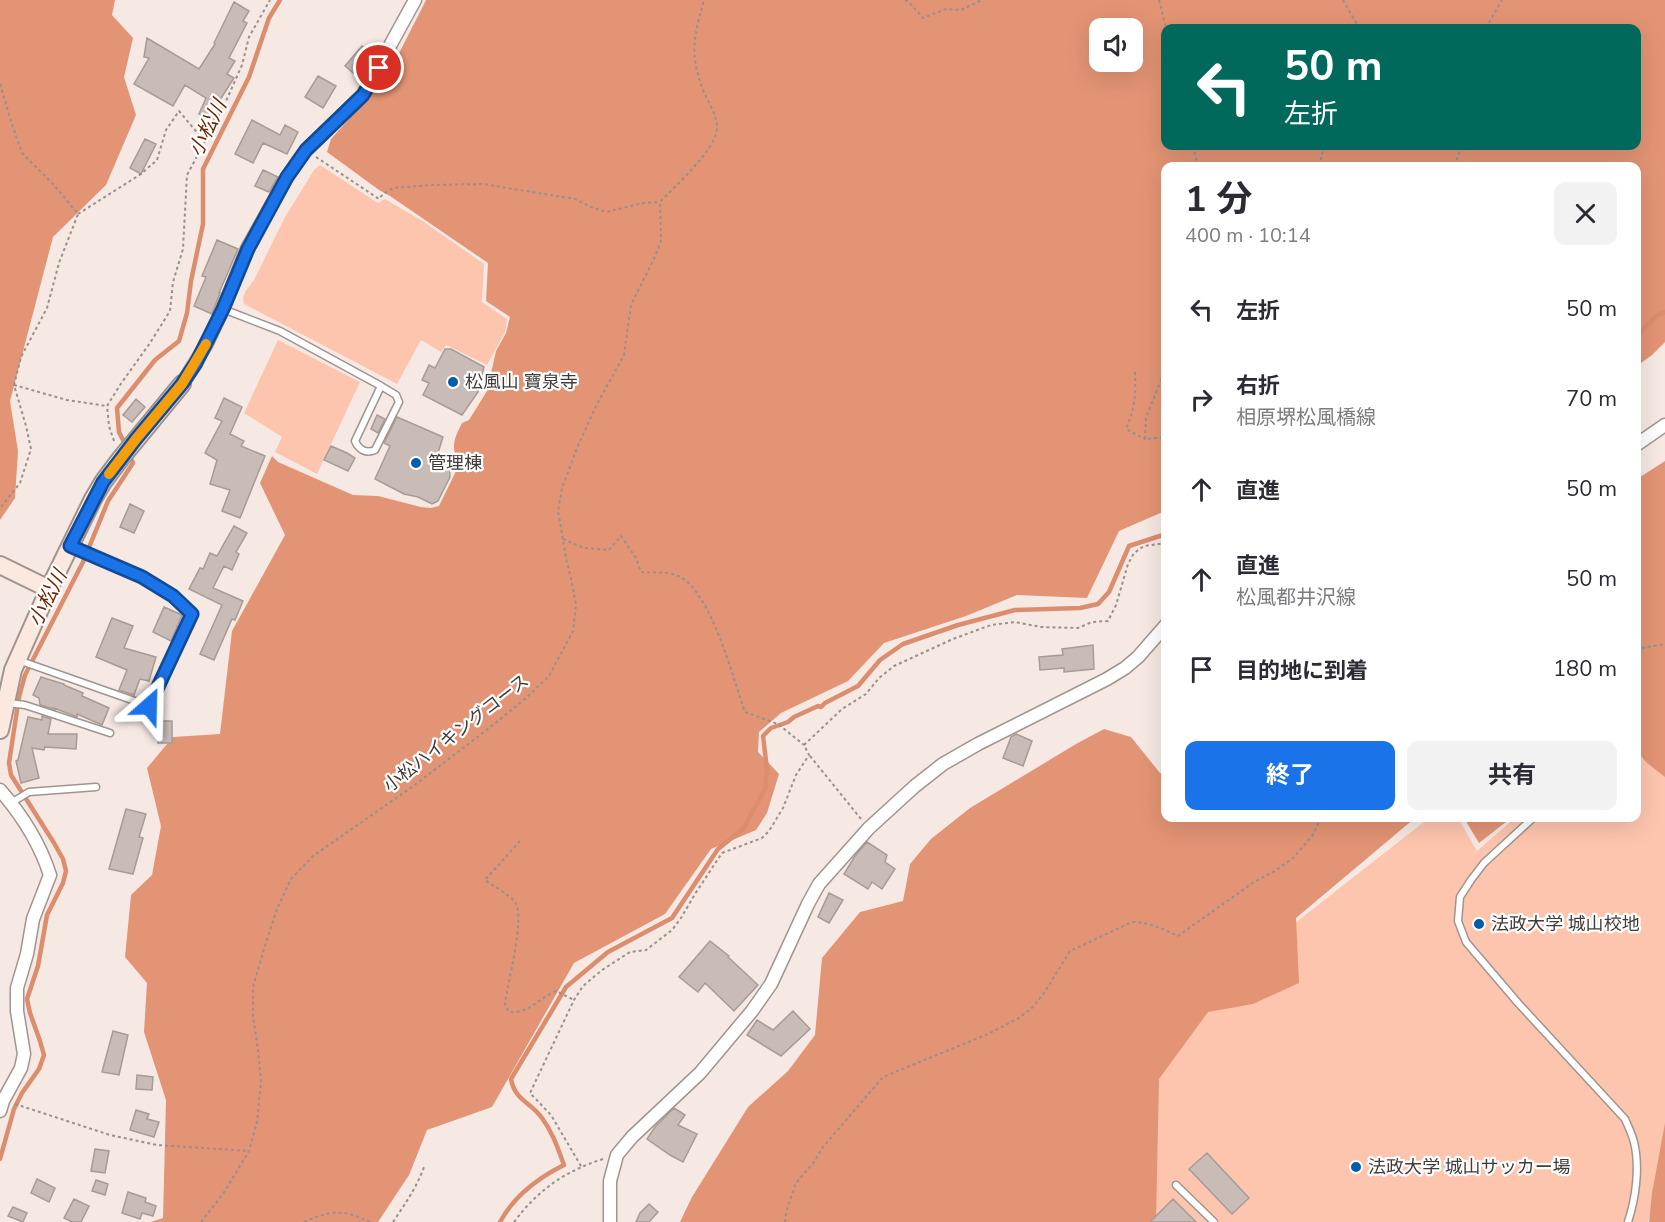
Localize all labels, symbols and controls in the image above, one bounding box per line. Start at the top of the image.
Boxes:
map controls [1089,18,1143,72]
button: sound [1089,18,1143,72]
text: 50 m [1284,38,1383,95]
pin [353,42,404,93]
icon: left [1185,48,1263,126]
icon: arrive [362,51,395,84]
water label: 小松川 [182,94,234,161]
text: 左折 [1284,96,1338,133]
text: 1 分 [1185,175,1252,224]
button: close [1554,182,1617,245]
text: 400 m · 10:14 [1185,222,1311,249]
icon: left [1185,293,1218,326]
text: 50 m [1566,294,1617,324]
text: 左折 [1236,296,1280,326]
place label: 松風山 寶泉寺 [465,370,578,394]
text: 右折 [1236,371,1280,401]
marker: 松風山 寶泉寺 [446,375,460,389]
icon: right [1185,383,1218,416]
text: 70 m [1566,384,1617,414]
text: 相原堺松風橋線 [1236,404,1376,431]
place label: 管理棟 [428,451,482,475]
marker: 管理棟 [409,456,423,470]
icon: ahead [1185,473,1218,506]
text: 50 m [1566,474,1617,504]
text: 直進 [1236,476,1280,506]
text: 直進 [1236,551,1280,581]
icon: ahead [1185,563,1218,596]
water label: 小松川 [22,564,74,631]
text: 50 m [1566,564,1617,594]
text: 松風都井沢線 [1236,584,1356,611]
icon: arrive [1185,653,1218,686]
text: 180 m [1553,654,1617,684]
text: 目的地に到着 [1236,656,1368,686]
street label: 小松ハイキングコース [378,669,534,797]
position arrow [117,674,181,738]
button: 終了 [1185,741,1395,810]
button: 共有 [1407,741,1617,810]
place label: 法政大学 城山校地 [1491,912,1640,936]
marker: 法政大学 城山校地 [1472,917,1486,931]
place label: 法政大学 城山サッカー場 [1368,1155,1571,1179]
marker: 法政大学 城山サッカー場 [1349,1160,1363,1174]

